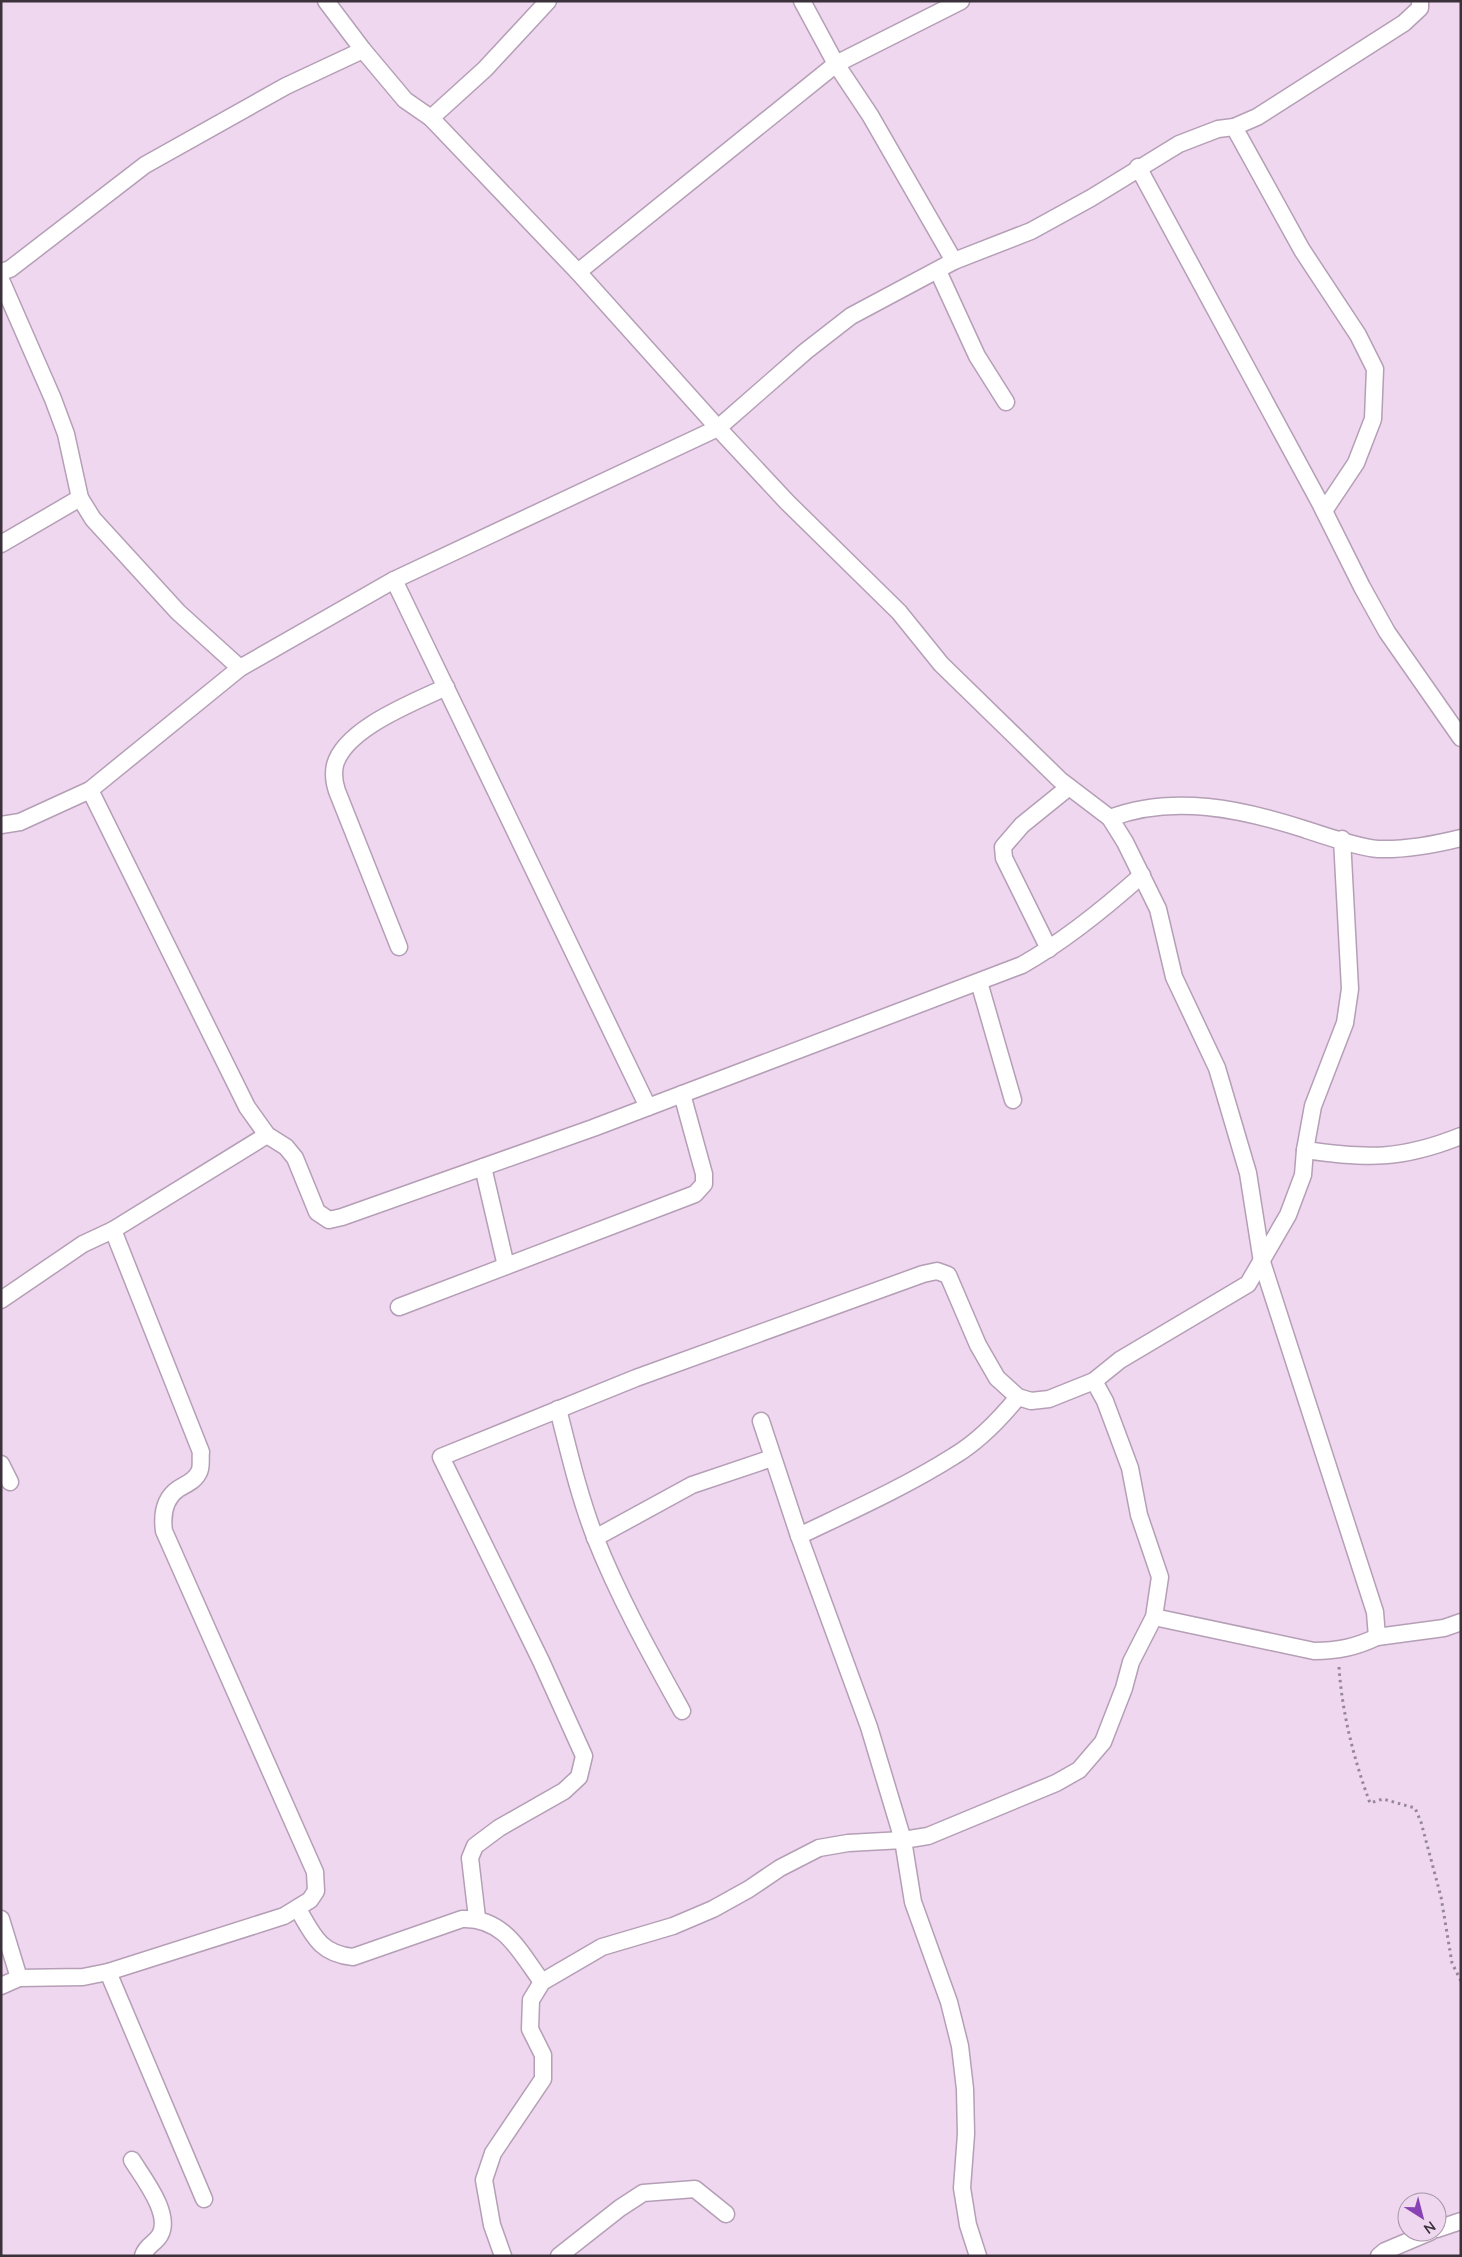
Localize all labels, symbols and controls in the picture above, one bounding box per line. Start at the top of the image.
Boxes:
north arrow [1397,2192,1447,2242]
text: N [1420,2216,1439,2238]

